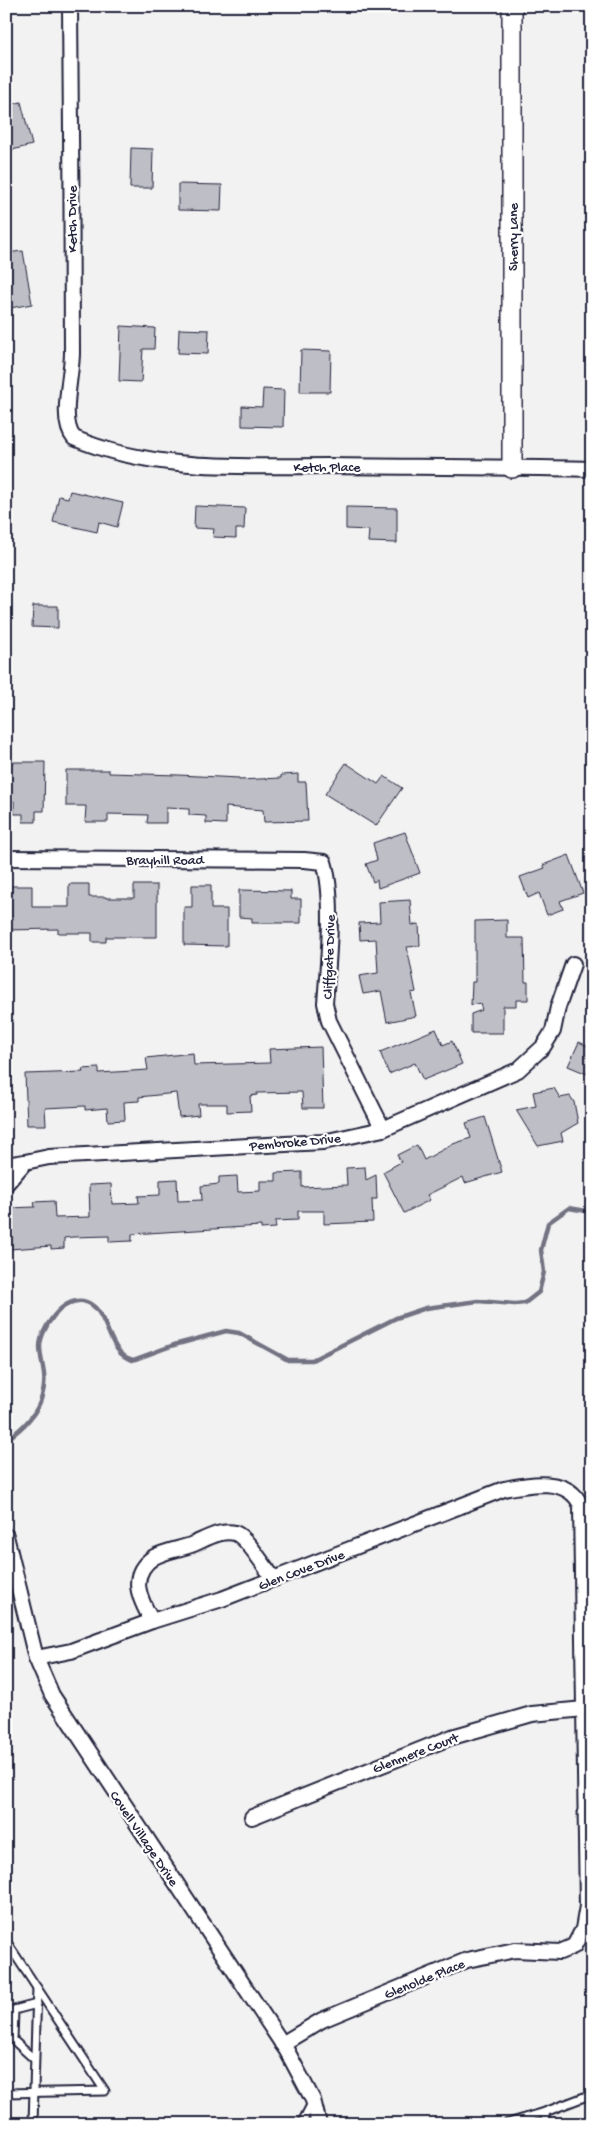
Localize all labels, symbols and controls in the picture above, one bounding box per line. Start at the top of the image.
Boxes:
street label: Ketch Drive [65,185,82,252]
street label: Sherry Lane [506,202,523,271]
street label: Ketch Place [294,460,361,477]
street label: Brayhill Road [125,853,205,870]
street label: Cliffgate Drive [321,914,340,1000]
street label: Pembroke Drive [248,1131,342,1156]
street label: Glen Cove Drive [256,1547,348,1596]
street label: Glenmere Court [371,1730,462,1778]
street label: Covell Village Drive [105,1788,182,1891]
street label: Glenolde Place [382,1956,468,2004]

